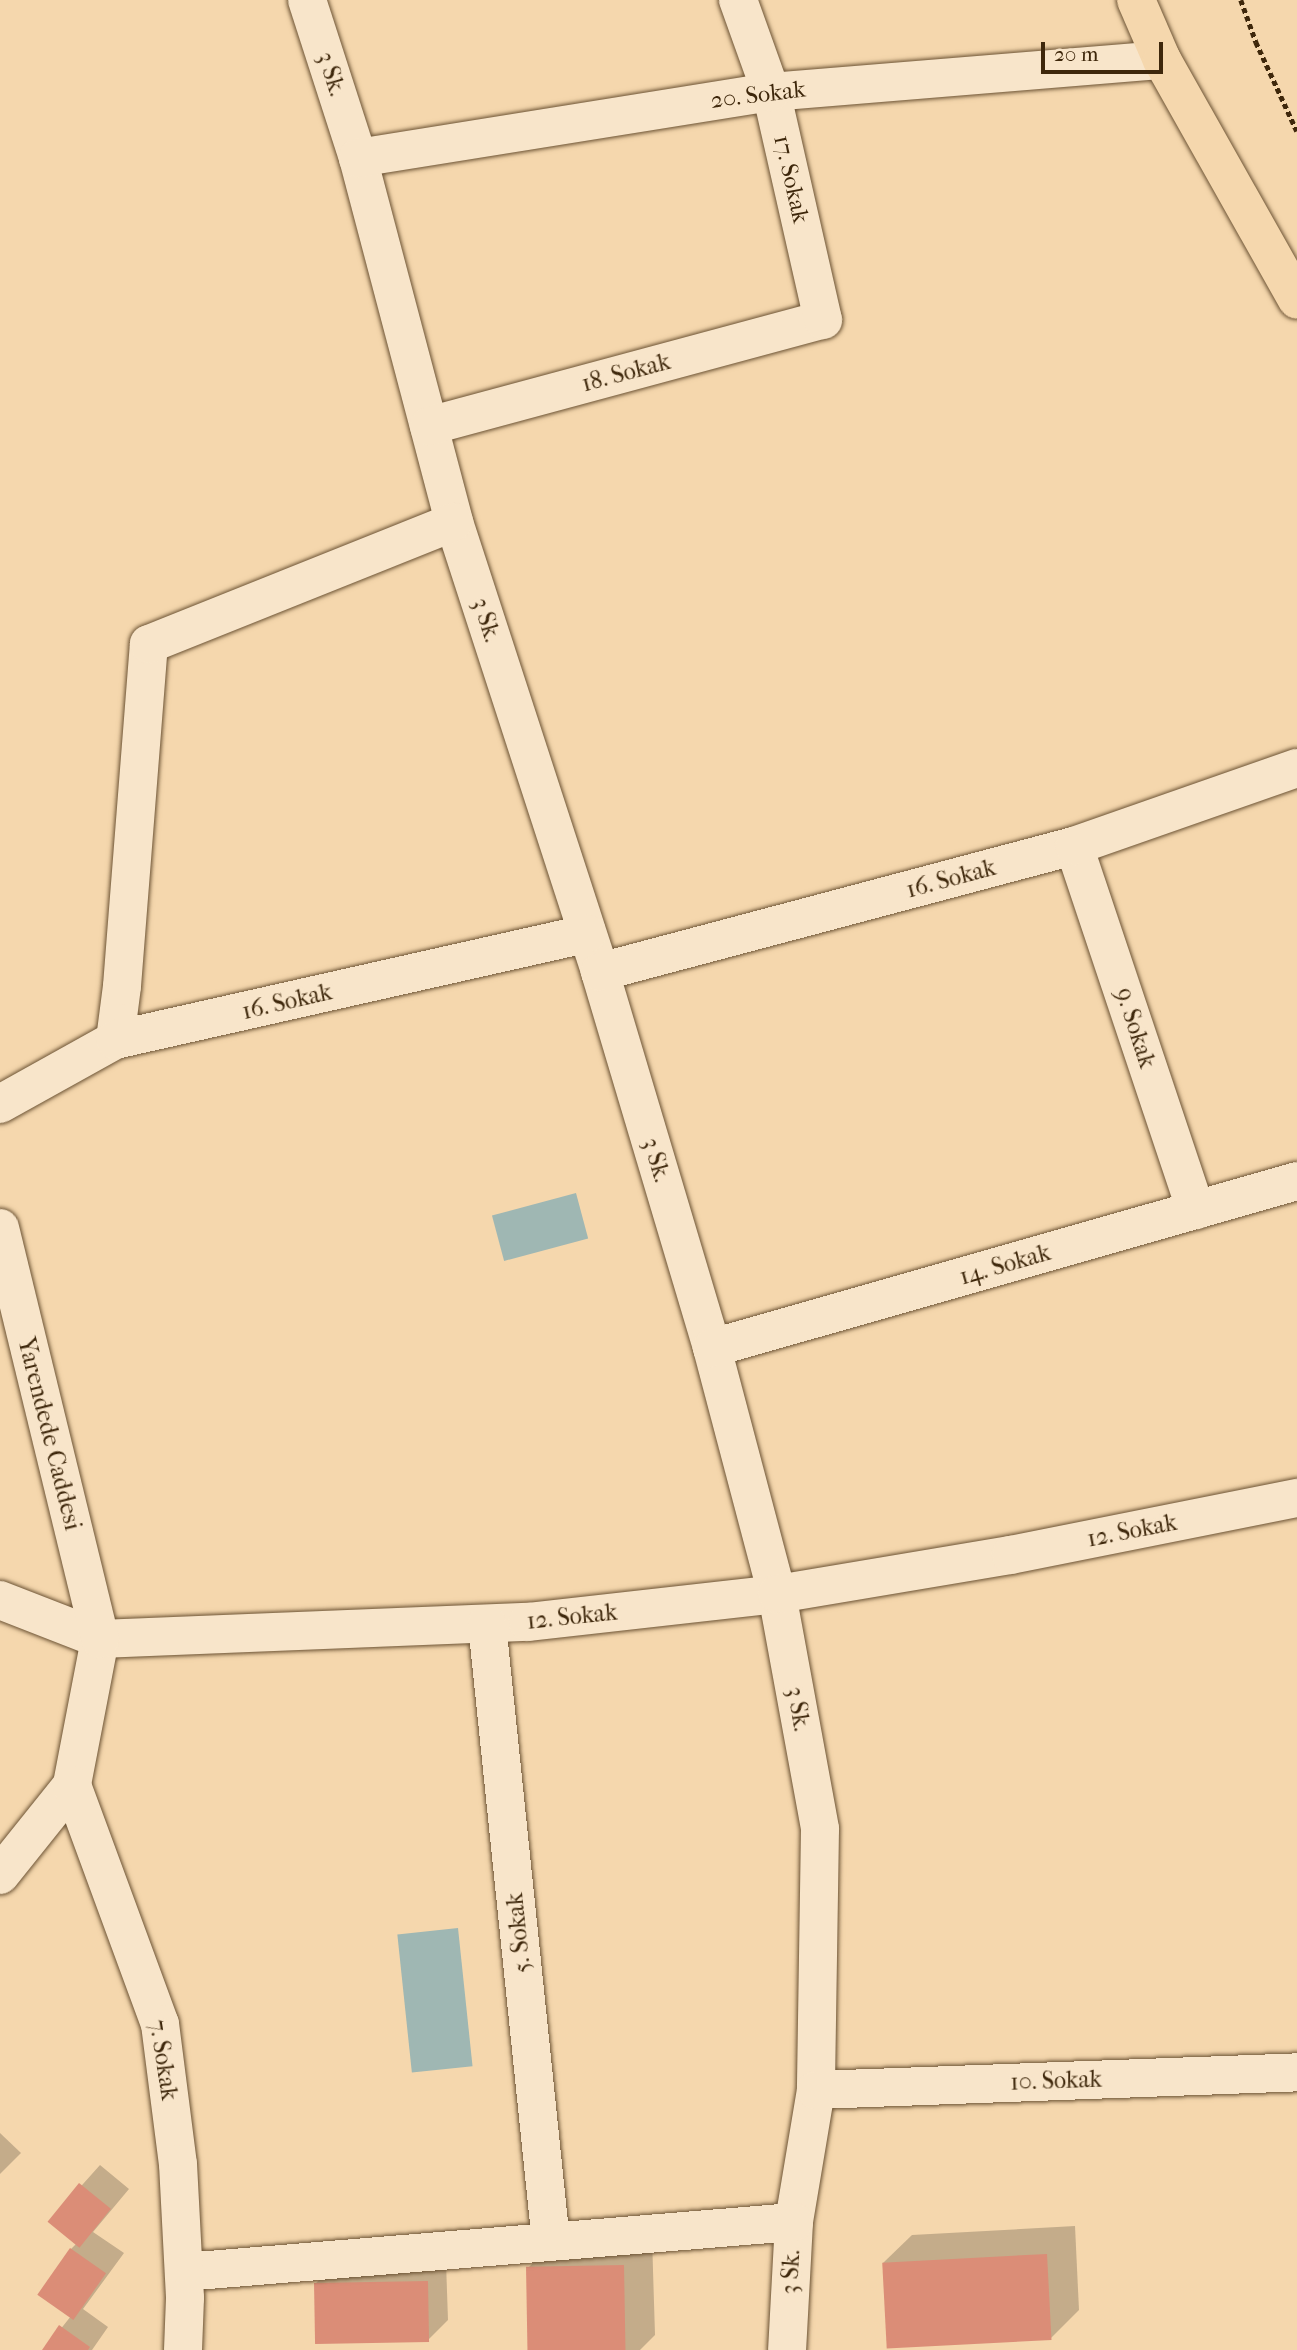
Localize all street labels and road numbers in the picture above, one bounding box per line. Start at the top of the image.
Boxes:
street label: 3 Sk. [310,48,352,100]
street label: 20. Sokak [709,75,807,115]
street label: 17. Sokak [767,132,815,226]
street label: 18. Sokak [579,347,673,399]
street label: 3 Sk. [465,594,507,646]
street label: 16. Sokak [903,853,999,905]
street label: 16. Sokak [239,978,335,1026]
street label: 9. Sokak [1109,984,1161,1072]
street label: 3 Sk. [636,1134,676,1186]
street label: 14. Sokak [956,1238,1054,1292]
street label: Yarendede Caddesi [11,1335,87,1533]
street label: 12. Sokak [1085,1508,1179,1554]
street label: 12. Sokak [525,1598,619,1636]
street label: 3 Sk. [780,1684,816,1734]
street label: 5. Sokak [500,1892,538,1974]
street label: 7. Sokak [142,2018,184,2102]
street label: 10. Sokak [1010,2065,1102,2097]
street label: 3 Sk. [775,2249,807,2295]

